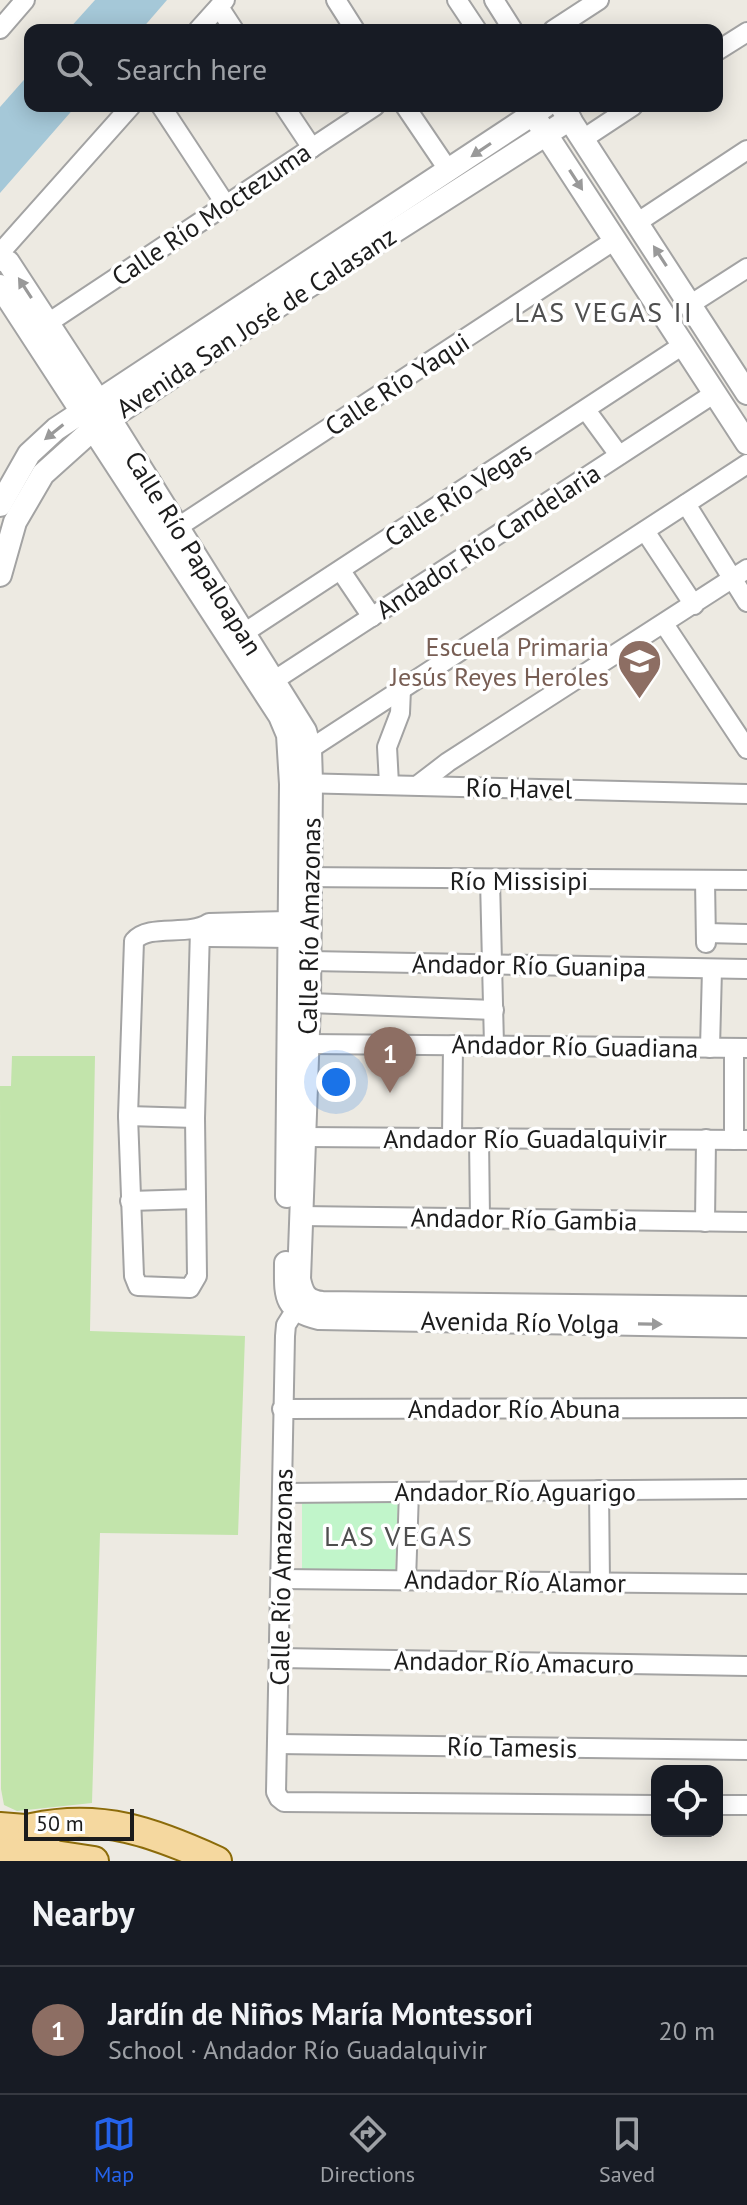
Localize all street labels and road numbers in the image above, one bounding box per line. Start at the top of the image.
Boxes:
street label: Calle Río Moctezuma [105,135,317,293]
street label: Avenida San José de Calasanz [110,219,402,425]
street label: Calle Río Yaqui [319,325,475,443]
street label: Calle Río Vegas [378,434,538,554]
street label: Calle Río Papaloapan [118,445,270,661]
street label: Andador Río Candelaria [370,456,606,626]
street label: Río Havel [465,771,573,805]
street label: Calle Río Amazonas [291,817,327,1035]
street label: Río Missisipi [450,864,588,897]
street label: Andador Río Guanipa [412,946,646,984]
street label: Andador Río Guadiana [451,1027,699,1065]
street label: Andador Río Guadalquivir [383,1122,667,1155]
street label: Andador Río Gambia [410,1201,638,1237]
street label: Avenida Río Volga [420,1304,620,1340]
street label: Andador Río Abuna [408,1392,620,1425]
street label: Calle Río Amazonas [263,1468,299,1686]
street label: Andador Río Aguarigo [394,1475,636,1508]
street label: Andador Río Alamor [404,1563,626,1599]
street label: Andador Río Amacuro [394,1643,634,1681]
street label: Río Tamesis [447,1729,577,1765]

